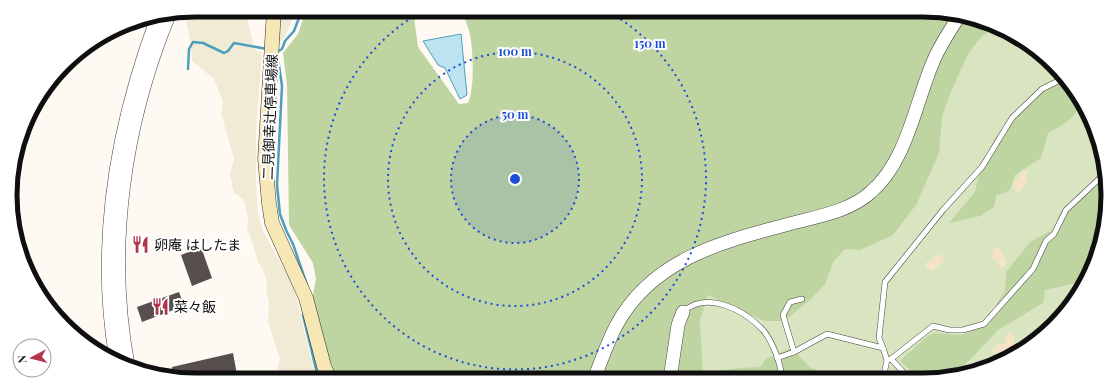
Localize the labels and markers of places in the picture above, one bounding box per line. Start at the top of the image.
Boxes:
centre of rings [508,172,522,186]
restaurant icon: 卵庵 はしたま [131,235,151,255]
place label: 卵庵 はしたま [154,235,241,254]
restaurant icon: 菜々飯 [151,297,171,317]
place label: 菜々飯 [174,297,216,316]

